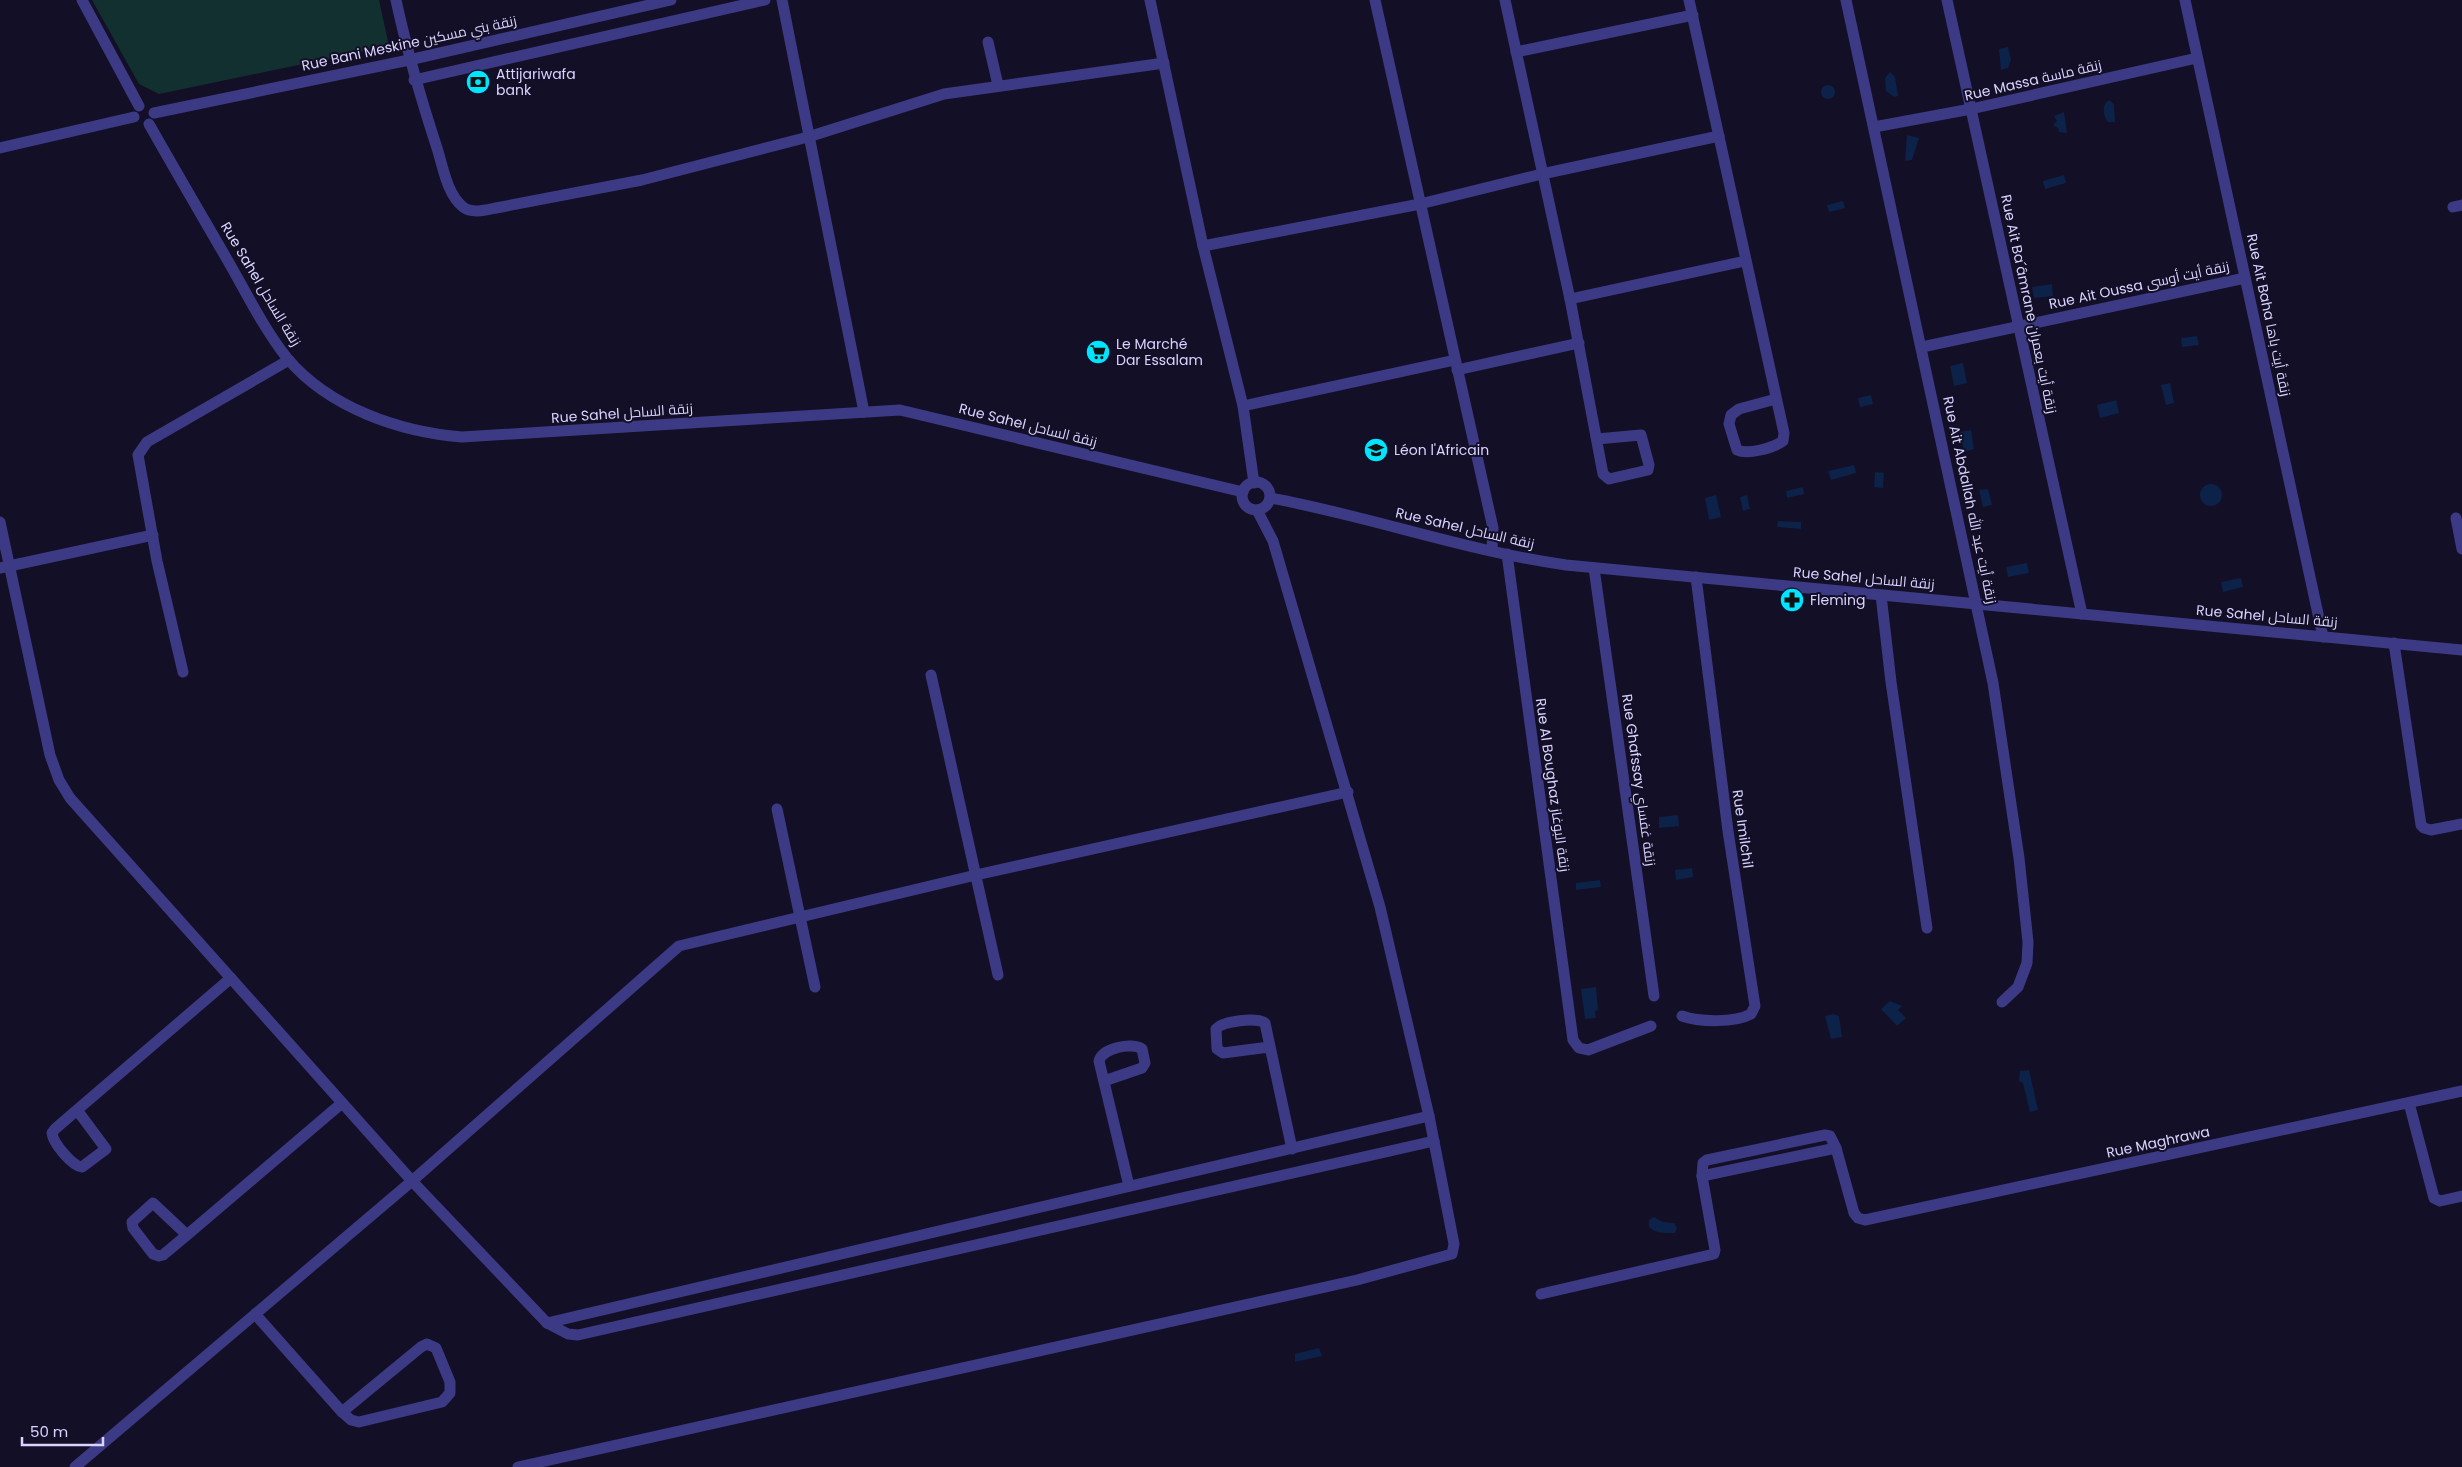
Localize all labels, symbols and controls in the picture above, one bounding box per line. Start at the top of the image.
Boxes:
street label: Rue Bani Meskine زنقة بني مسكين [300,10,519,78]
street label: Rue Massa زنقة ماسة [1962,54,2104,106]
place label: Attijariwafa bank [496,64,576,100]
bank icon: Attijariwafa bank [465,69,491,95]
street label: Rue Ait Ba´âmrane زنقة أيت بعمران [1996,193,2062,415]
street label: Rue Sahel زنقة الساحل [216,218,306,350]
street label: Rue Ait Baha زنقة أيت باها [2242,232,2296,398]
street label: Rue Ait Oussa زنقة أيت أوسى [2047,256,2231,314]
place label: Le Marché Dar Essalam [1116,334,1203,370]
supermarket icon: Le Marché Dar Essalam [1085,339,1111,365]
street label: Rue Ait Abdallah زنقة أيت عبد الله [1938,394,2002,606]
street label: Rue Sahel زنقة الساحل [550,398,694,428]
street label: Rue Sahel زنقة الساحل [957,398,1099,452]
school or university icon: Léon l'Africain [1363,437,1389,463]
place label: Léon l'Africain [1394,440,1489,460]
street label: Rue Sahel زنقة الساحل [1394,502,1536,554]
street label: Rue Sahel زنقة الساحل [1792,562,1936,594]
pharmacy icon: Fleming [1779,587,1805,613]
place label: Fleming [1810,590,1865,610]
street label: Rue Sahel زنقة الساحل [2195,600,2339,632]
street label: Rue Ghafssay زنقة غفساي [1615,693,1661,868]
street label: Rue Al Boughaz زنقة البوغاز [1531,697,1575,873]
street label: Rue Imilchil [1728,788,1758,870]
street label: Rue Maghrawa [2104,1121,2212,1163]
scale bar [22,1414,104,1446]
text: 50 m [30,1421,68,1442]

